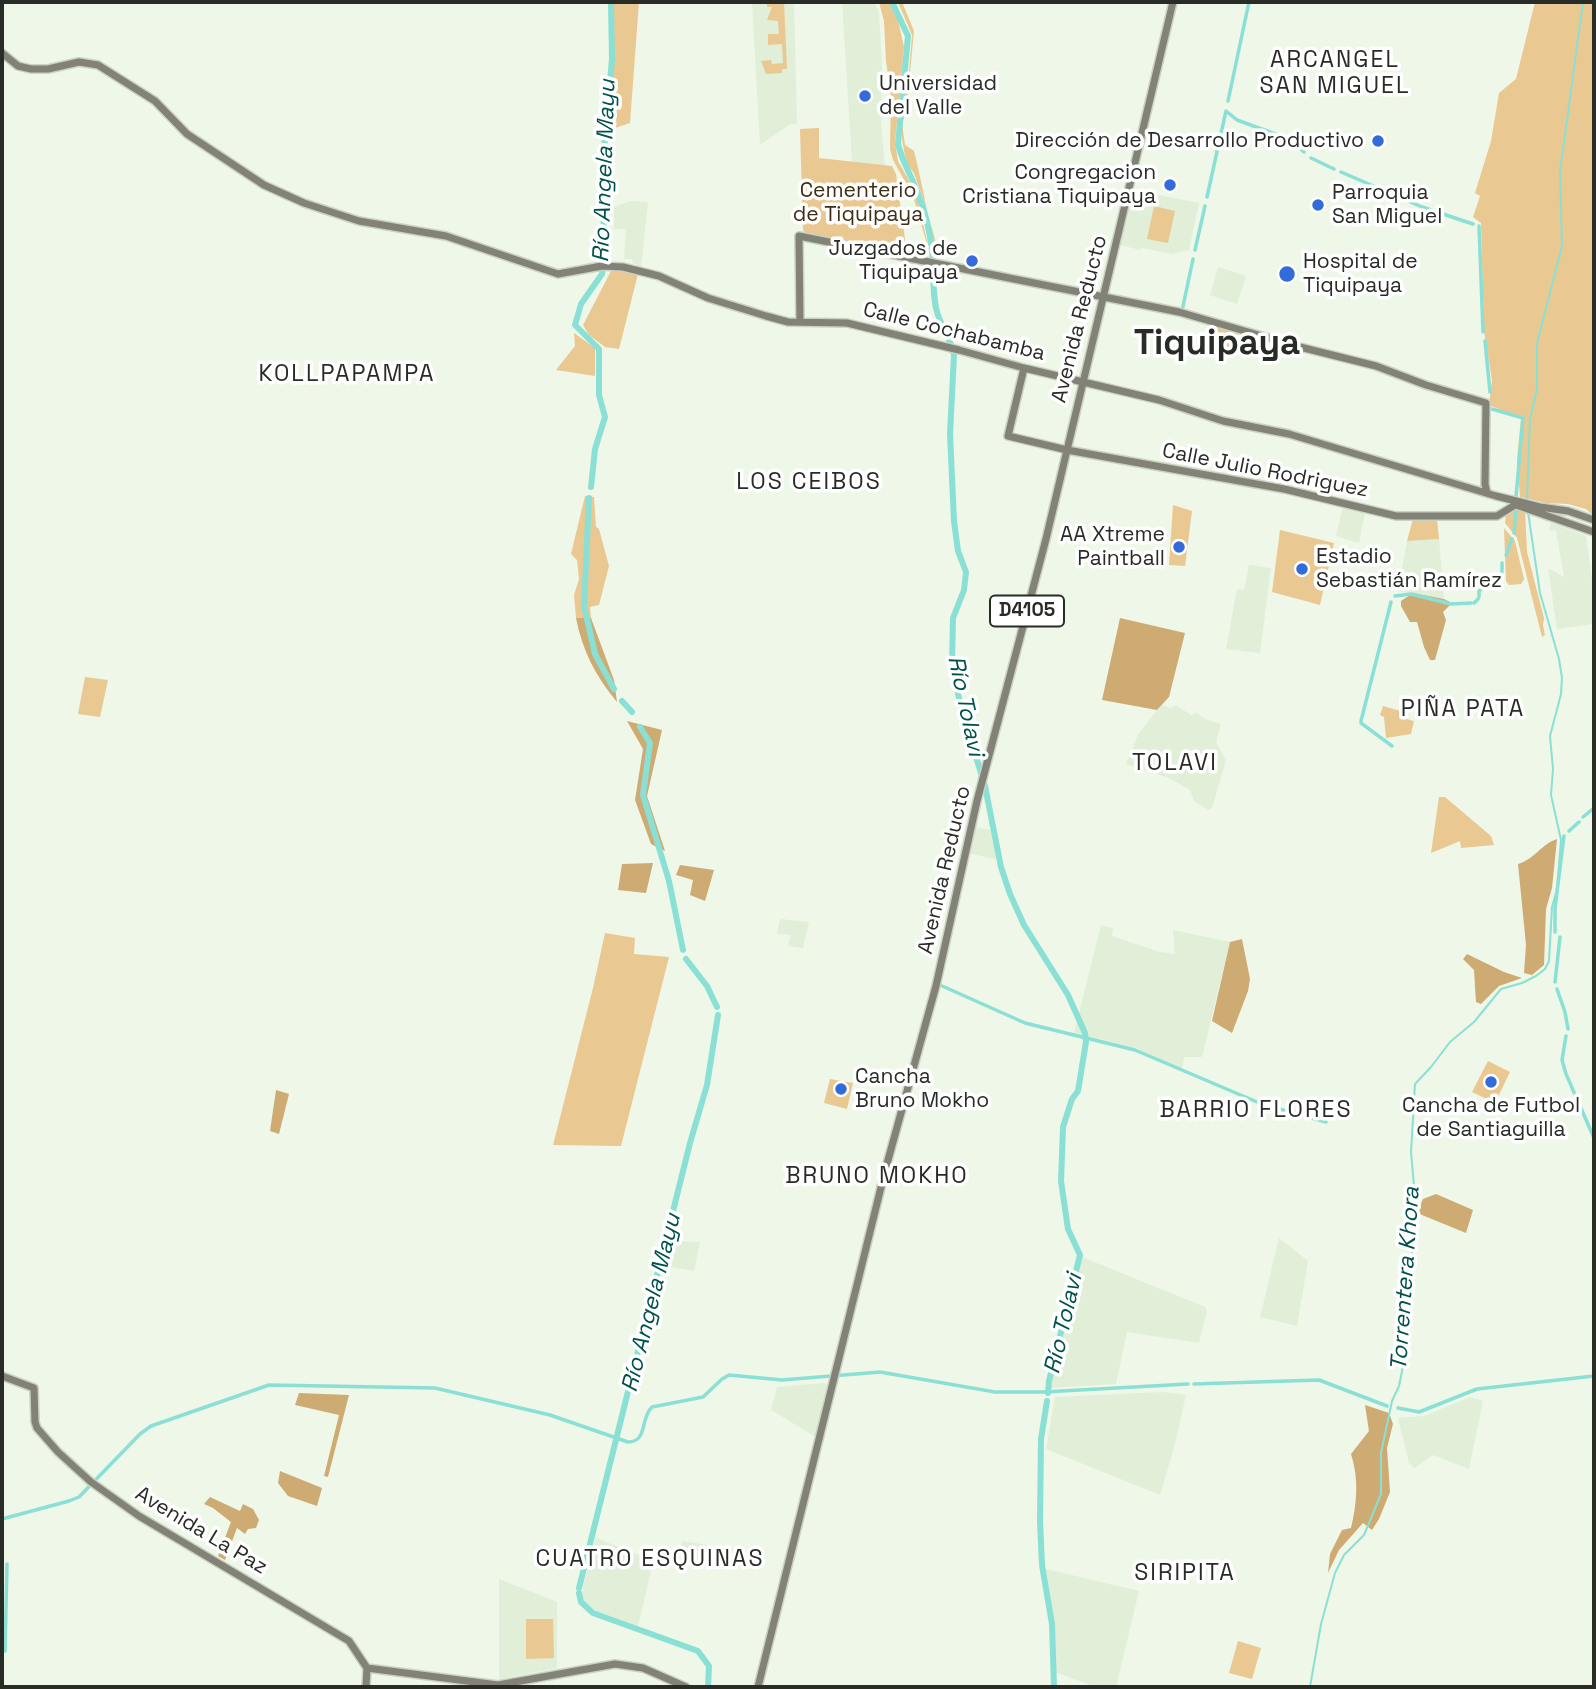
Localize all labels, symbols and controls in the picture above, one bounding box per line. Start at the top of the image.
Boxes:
district label: ARCANGEL SAN MIGUEL [1261,47,1409,101]
place label: Universidad del Valle [879,71,997,121]
water label: Río Angela Mayu [588,79,622,263]
marker: Universidad del Valle [857,88,873,104]
place label: Dirección de Desarrollo Productivo [1015,128,1364,154]
marker: Dirección de Desarrollo Productivo [1370,133,1386,149]
place label: Congregacion Cristiana Tiquipaya [962,160,1156,210]
marker: Congregacion Cristiana Tiquipaya [1162,177,1178,193]
park label: Cementerio de Tiquipaya [793,178,923,228]
place label: Parroquia San Miguel [1332,180,1442,230]
marker: Parroquia San Miguel [1310,197,1326,213]
street label: Avenida Reducto [1047,233,1113,405]
place label: Juzgados de Tiquipaya [828,236,958,286]
place label: Hospital de Tiquipaya [1303,249,1418,299]
marker: Juzgados de Tiquipaya [964,253,980,269]
marker: Hospital de Tiquipaya [1277,264,1297,284]
street label: Calle Cochabamba [860,297,1048,367]
district label: Tiquipaya [1134,324,1300,366]
district label: KOLLPAPAMPA [260,361,434,389]
street label: Calle Julio Rodriguez [1160,439,1370,503]
district label: LOS CEIBOS [737,469,881,497]
place label: AA Xtreme Paintball [1060,522,1165,572]
marker: AA Xtreme Paintball [1171,539,1187,555]
place label: Estadio Sebastián Ramírez [1316,544,1502,594]
marker: Estadio Sebastián Ramírez [1294,561,1310,577]
road number: D4105 [990,596,1064,626]
water label: Río Tolavi [941,653,989,759]
district label: PIÑA PATA [1402,696,1524,724]
district label: TOLAVI [1133,750,1217,778]
street label: Avenida Reducto [913,784,977,956]
place label: Cancha Bruno Mokho [855,1064,989,1114]
marker: Cancha de Futbol de Santiaguilla [1483,1074,1499,1090]
marker: Cancha Bruno Mokho [833,1081,849,1097]
place label: Cancha de Futbol de Santiaguilla [1402,1093,1580,1143]
district label: BARRIO FLORES [1161,1097,1351,1125]
district label: BRUNO MOKHO [787,1163,967,1191]
water label: Torrentera Khora [1386,1186,1426,1372]
water label: Río Angela Mayu [616,1211,688,1395]
water label: Río Tolavi [1039,1271,1089,1377]
street label: Avenida La Paz [130,1482,272,1580]
district label: CUATRO ESQUINAS [537,1546,763,1574]
district label: SIRIPITA [1135,1560,1235,1588]

